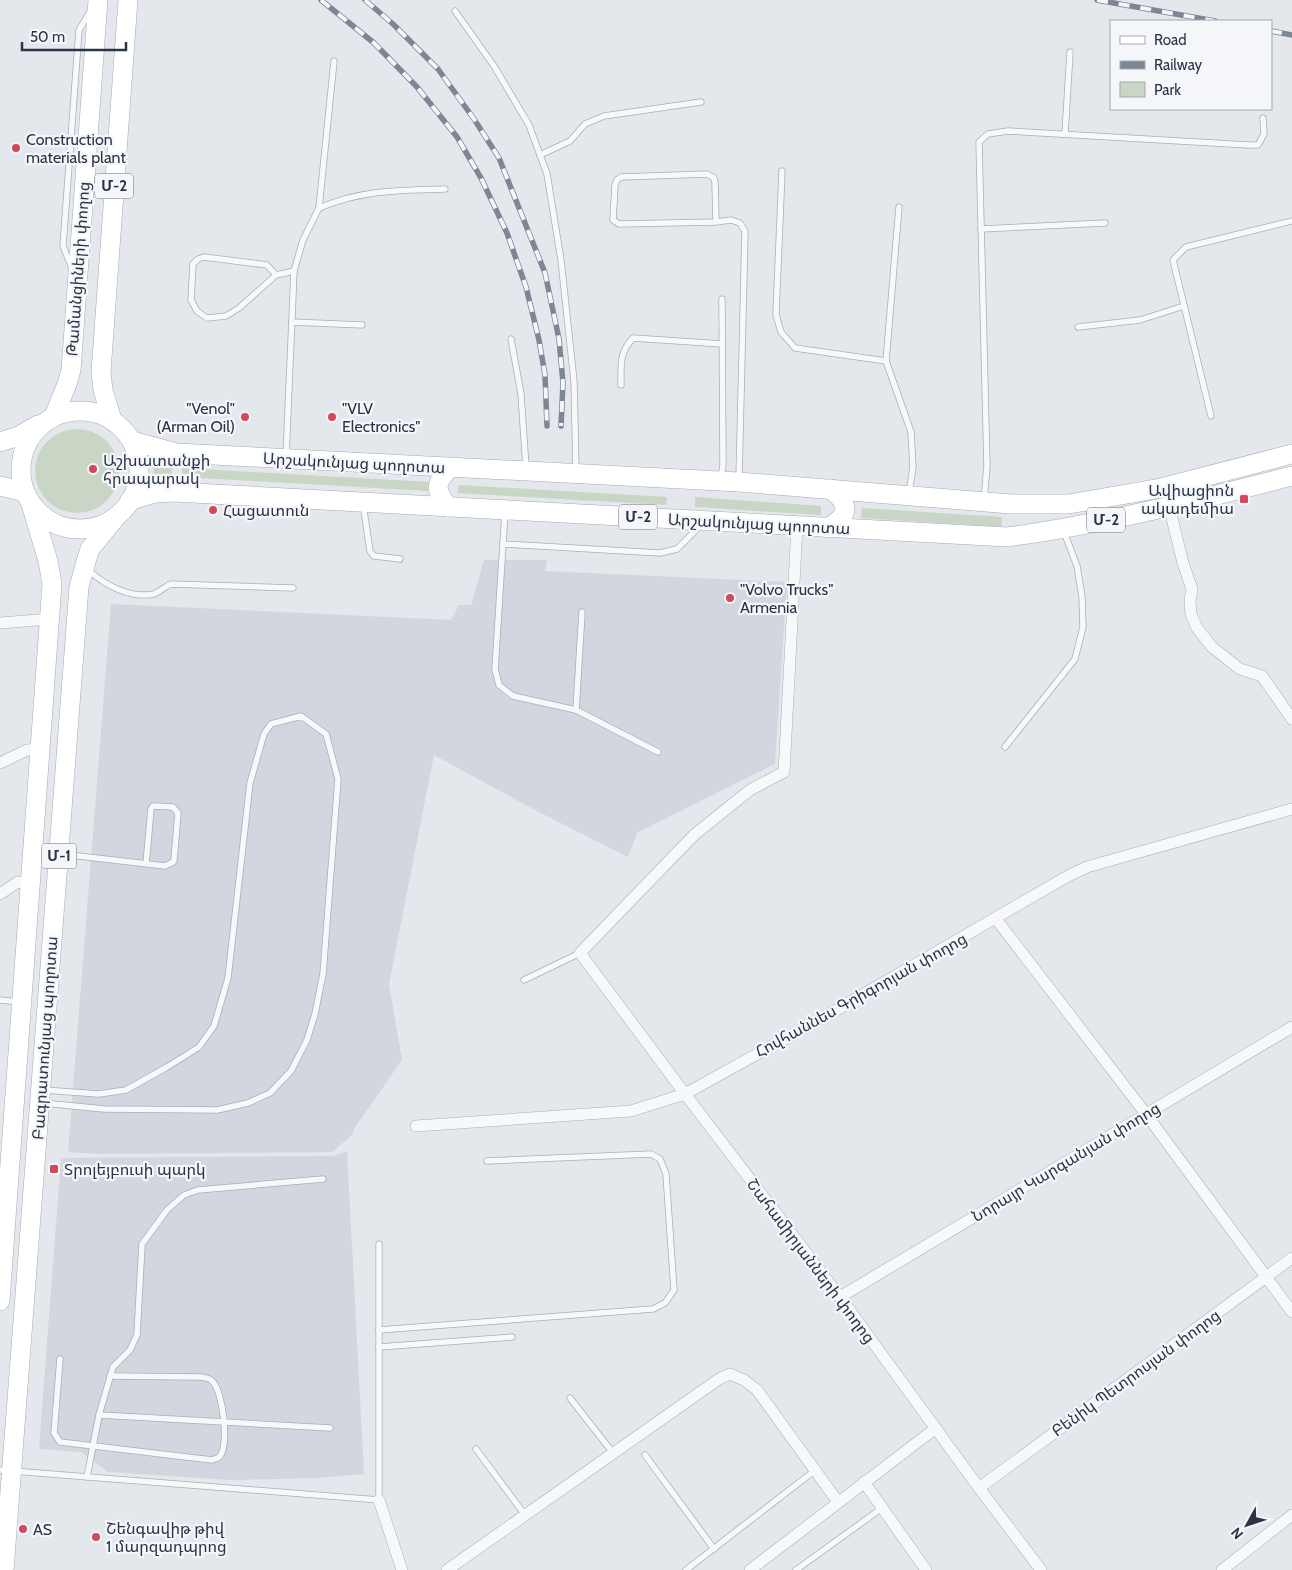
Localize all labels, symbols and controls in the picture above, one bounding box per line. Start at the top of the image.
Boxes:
scale bar [22,20,126,52]
legend [1110,20,1272,110]
text: 50 m [30,28,65,46]
text: Road [1154,31,1187,49]
text: Railway [1154,56,1203,74]
text: Park [1154,81,1181,99]
place label: Construction materials plant [26,130,126,167]
marker: Construction materials plant [10,142,22,154]
road number: Մ-2 [95,174,133,198]
street label: Թամանցիների փողոց [62,181,94,357]
place label: "Venol" (Arman Oil) [156,399,235,436]
place label: "VLV Electronics" [342,399,420,436]
marker: "Venol" (Arman Oil) [239,411,251,423]
marker: "VLV Electronics" [326,411,338,423]
street label: Արշակունյաց պողոտա [262,449,446,477]
place label: Աշխատանքի հրապարակ [103,451,210,488]
marker: Աշխատանքի հրապարակ [87,463,99,475]
place label: Ավիացիոն ակադեմիա [1141,481,1234,518]
marker: Ավիացիոն ակադեմիա [1238,493,1250,505]
place label: Հացատուն [223,501,309,520]
marker: Հացատուն [207,504,219,516]
road number: Մ-2 [619,504,657,530]
road number: Մ-2 [1087,508,1125,532]
street label: Արշակունյաց պողոտա [667,510,851,538]
place label: "Volvo Trucks" Armenia [740,580,833,617]
marker: "Volvo Trucks" Armenia [724,592,736,604]
road number: Մ-1 [42,844,76,868]
street label: Հովհաննես Գրիգորյան փողոց [752,929,970,1061]
street label: Բագրատունյաց պողոտա [28,936,62,1140]
street label: Նորայր Կարգանյան փողոց [968,1098,1164,1226]
place label: Տրոլեյբուսի պարկ [64,1160,206,1179]
marker: Տրոլեյբուսի պարկ [48,1163,60,1175]
street label: Շահամիրյանների փողոց [743,1175,879,1347]
street label: Բենիկ Պետրոսյան փողոց [1048,1305,1224,1441]
north arrow [1222,1500,1272,1550]
place label: Շենգավիթ թիվ 1 մարզադպրոց [106,1519,227,1556]
place label: AS [33,1520,52,1539]
marker: AS [17,1523,29,1535]
text: N [1227,1524,1247,1543]
marker: Շենգավիթ թիվ 1 մարզադպրոց [90,1531,102,1543]

